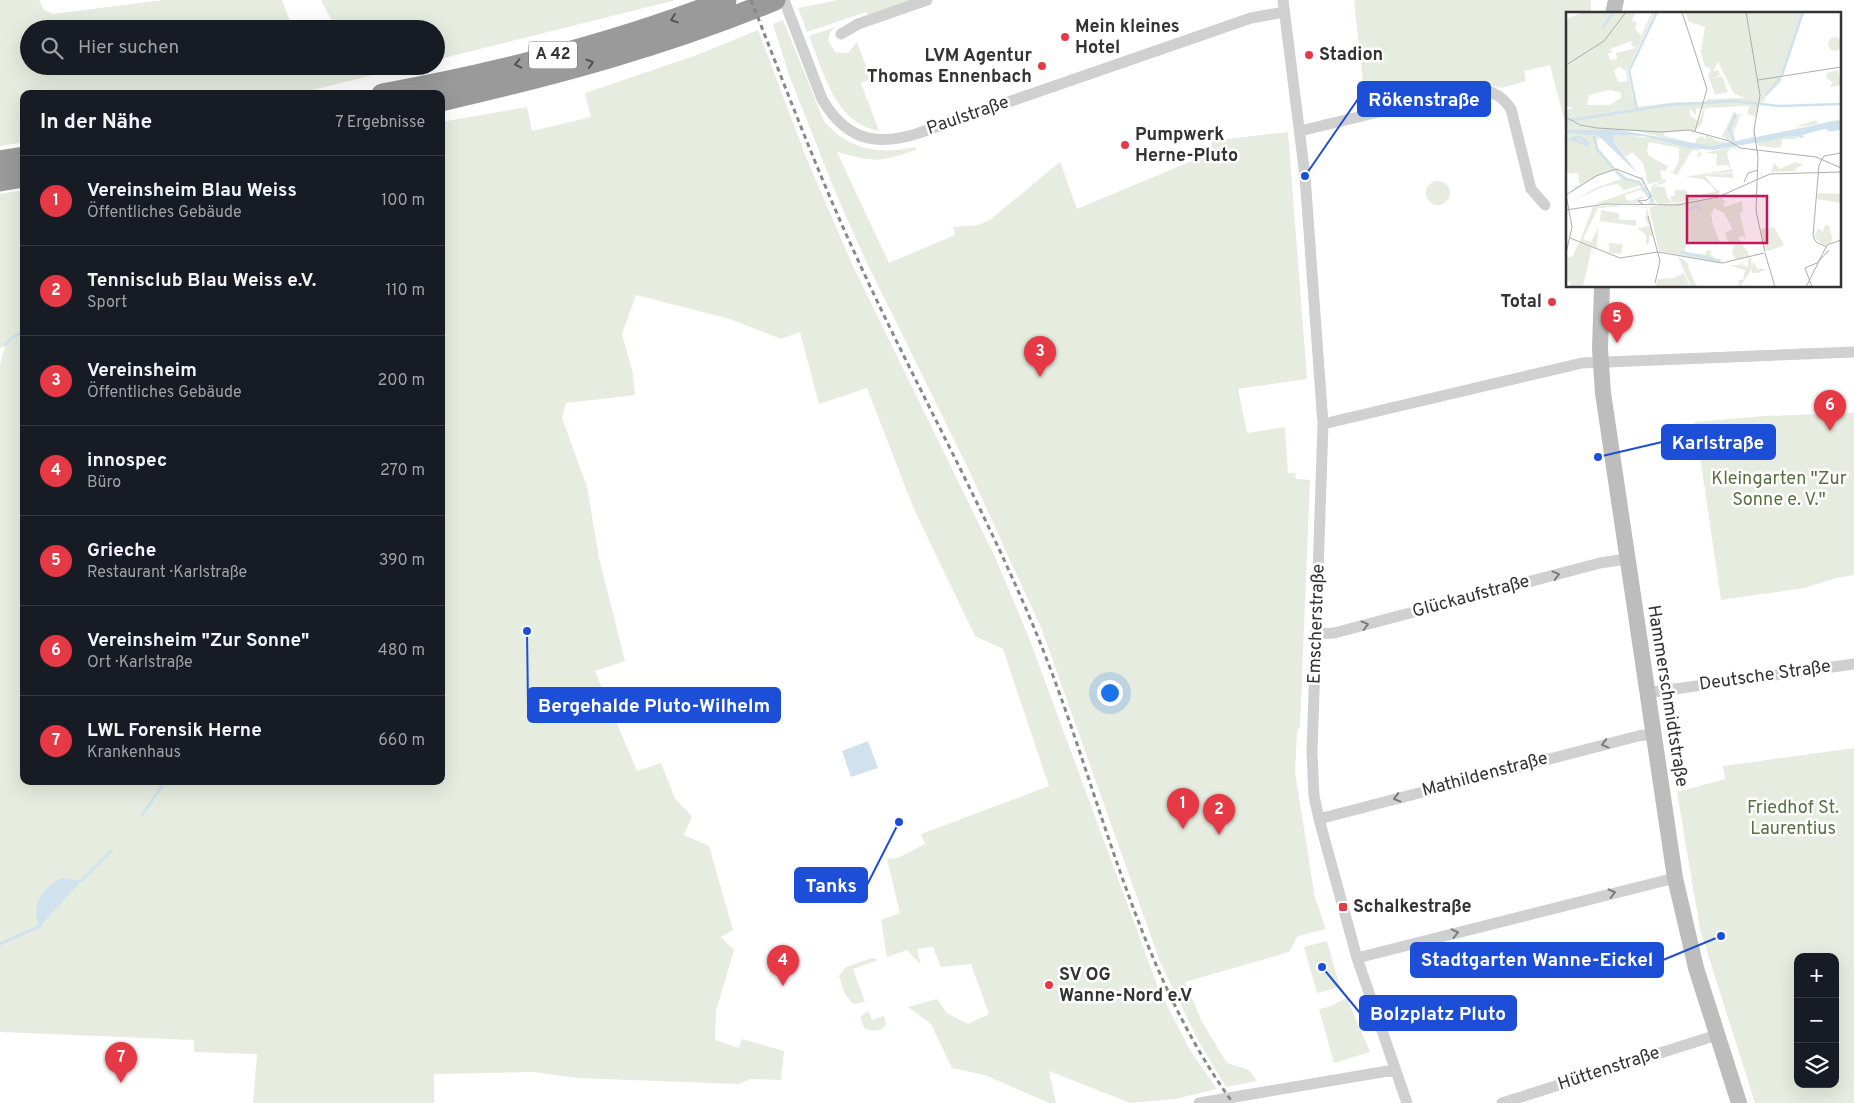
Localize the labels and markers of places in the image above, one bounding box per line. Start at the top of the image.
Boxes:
place label: Mein kleines Hotel [1075,16,1180,60]
marker: Mein kleines Hotel [1059,31,1071,43]
place label: Stadion [1319,44,1383,67]
place label: LVM Agentur Thomas Ennenbach [867,45,1033,89]
marker: Stadion [1303,49,1315,61]
marker: LVM Agentur Thomas Ennenbach [1036,60,1048,72]
callout: Rökenstraße [1358,82,1490,116]
place label: Pumpwerk Herne-Pluto [1135,124,1238,168]
marker: Pumpwerk Herne-Pluto [1119,139,1131,151]
place label: Total [1500,291,1542,314]
marker: Total [1546,296,1558,308]
pin: 5 [1601,302,1633,343]
pin: 3 [1024,336,1056,377]
pin: 6 [1814,390,1846,431]
callout: Karlstraße [1662,425,1775,459]
callout: Bergehalde Pluto-Wilhelm [528,688,780,722]
pin: 1 [1167,788,1199,829]
pin: 2 [1203,794,1235,835]
callout: Tanks [795,868,867,902]
place label: Schalkestraße [1353,896,1471,919]
marker: Schalkestraße [1337,901,1349,913]
callout: Stadtgarten Wanne-Eickel [1411,943,1663,977]
pin: 4 [767,945,799,986]
place label: SV OG Wanne-Nord e.V [1059,964,1192,1008]
marker: SV OG Wanne-Nord e.V [1043,979,1055,991]
callout: Bolzplatz Pluto [1360,996,1516,1030]
pin: 7 [105,1042,137,1083]

